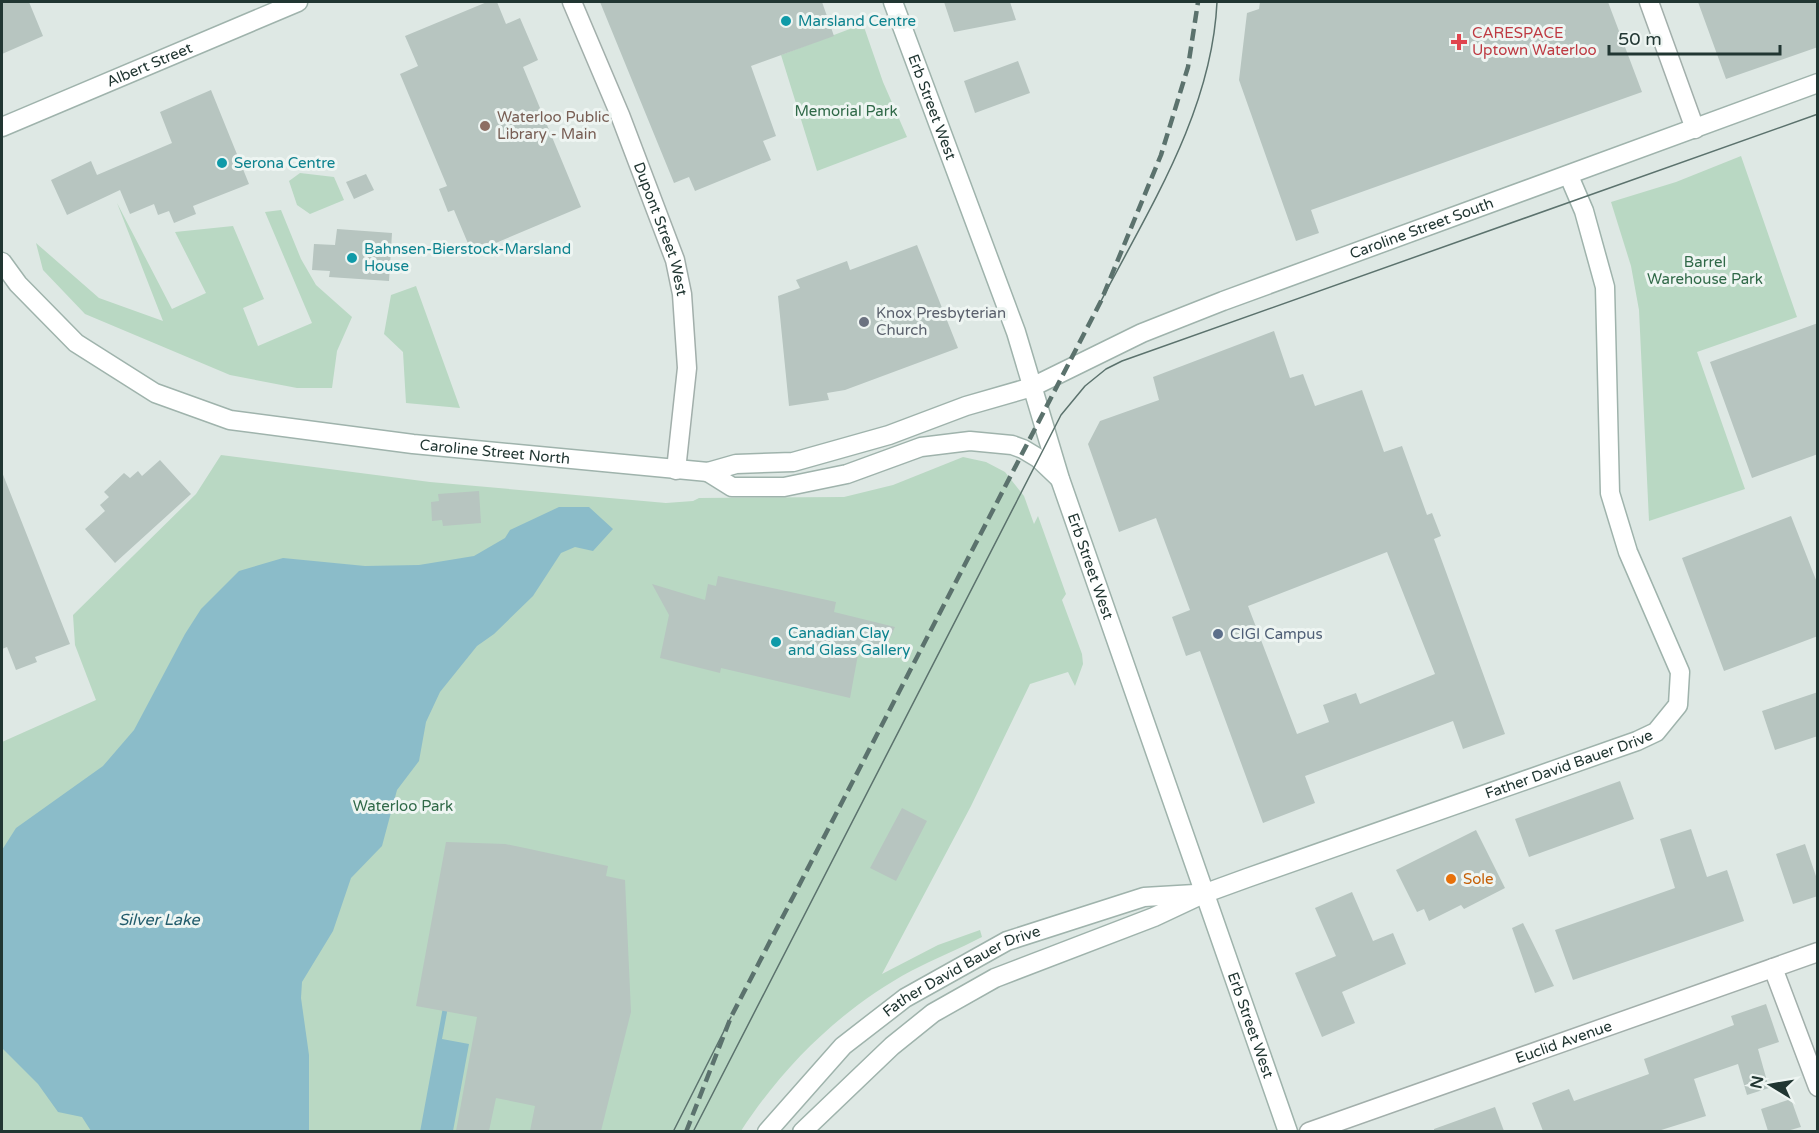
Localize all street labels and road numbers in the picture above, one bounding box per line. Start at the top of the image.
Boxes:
street label: Albert Street [104,39,195,91]
street label: Erb Street West [904,52,960,162]
street label: Dupont Street West [630,160,691,298]
street label: Caroline Street South [1347,194,1496,263]
street label: Caroline Street North [419,436,571,468]
street label: Erb Street West [1064,511,1117,622]
street label: Father David Bauer Drive [1483,726,1656,803]
street label: Father David Bauer Drive [879,922,1043,1021]
street label: Erb Street West [1224,970,1278,1081]
street label: Euclid Avenue [1513,1017,1614,1067]

